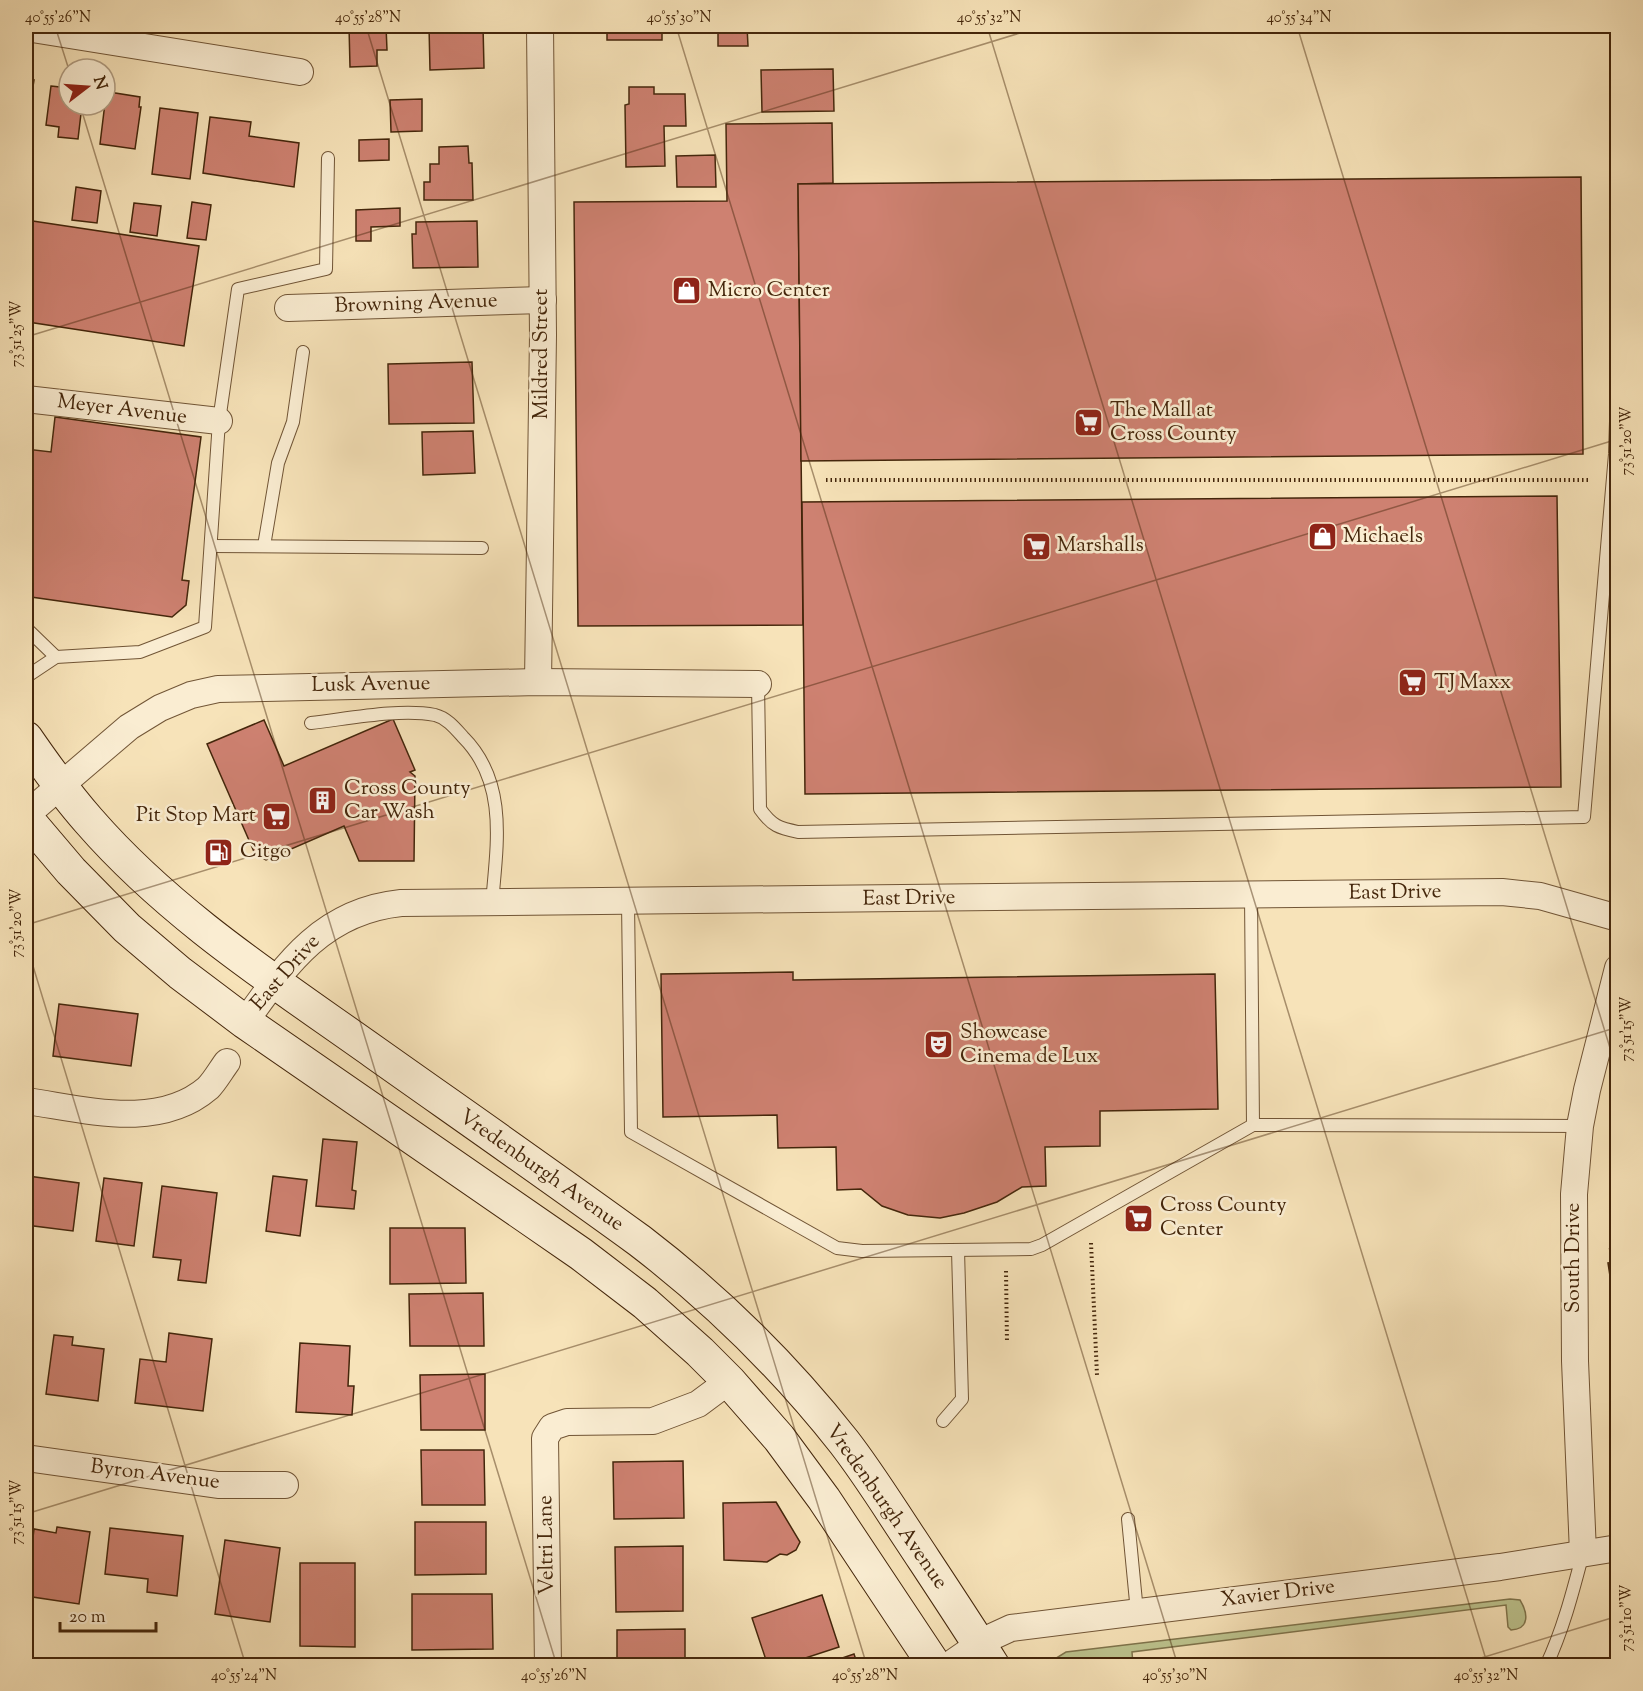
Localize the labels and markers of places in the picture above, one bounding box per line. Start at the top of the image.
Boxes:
shop icon: Micro Center [671,275,703,307]
place label: Micro Center [708,276,830,306]
place label: The Mall at Cross County [1110,396,1237,450]
supermarket icon: The Mall at Cross County [1073,407,1105,439]
shop icon: Michaels [1306,521,1338,553]
place label: Michaels [1343,522,1423,552]
supermarket icon: Marshalls [1020,530,1052,562]
place label: Marshalls [1057,531,1144,561]
supermarket icon: TJ Maxx [1397,667,1429,699]
place label: TJ Maxx [1434,668,1511,698]
place label: Cross County Car Wash [344,774,471,828]
building icon: Cross County Car Wash [307,785,339,817]
supermarket icon: Pit Stop Mart [261,800,293,832]
place label: Pit Stop Mart [136,801,256,831]
fuel station icon: Citgo [203,836,235,868]
place label: Citgo [240,837,291,867]
place label: Showcase Cinema de Lux [960,1018,1098,1072]
theatre icon: Showcase Cinema de Lux [923,1029,955,1061]
place label: Cross County Center [1160,1191,1287,1245]
supermarket icon: Cross County Center [1123,1202,1155,1234]

